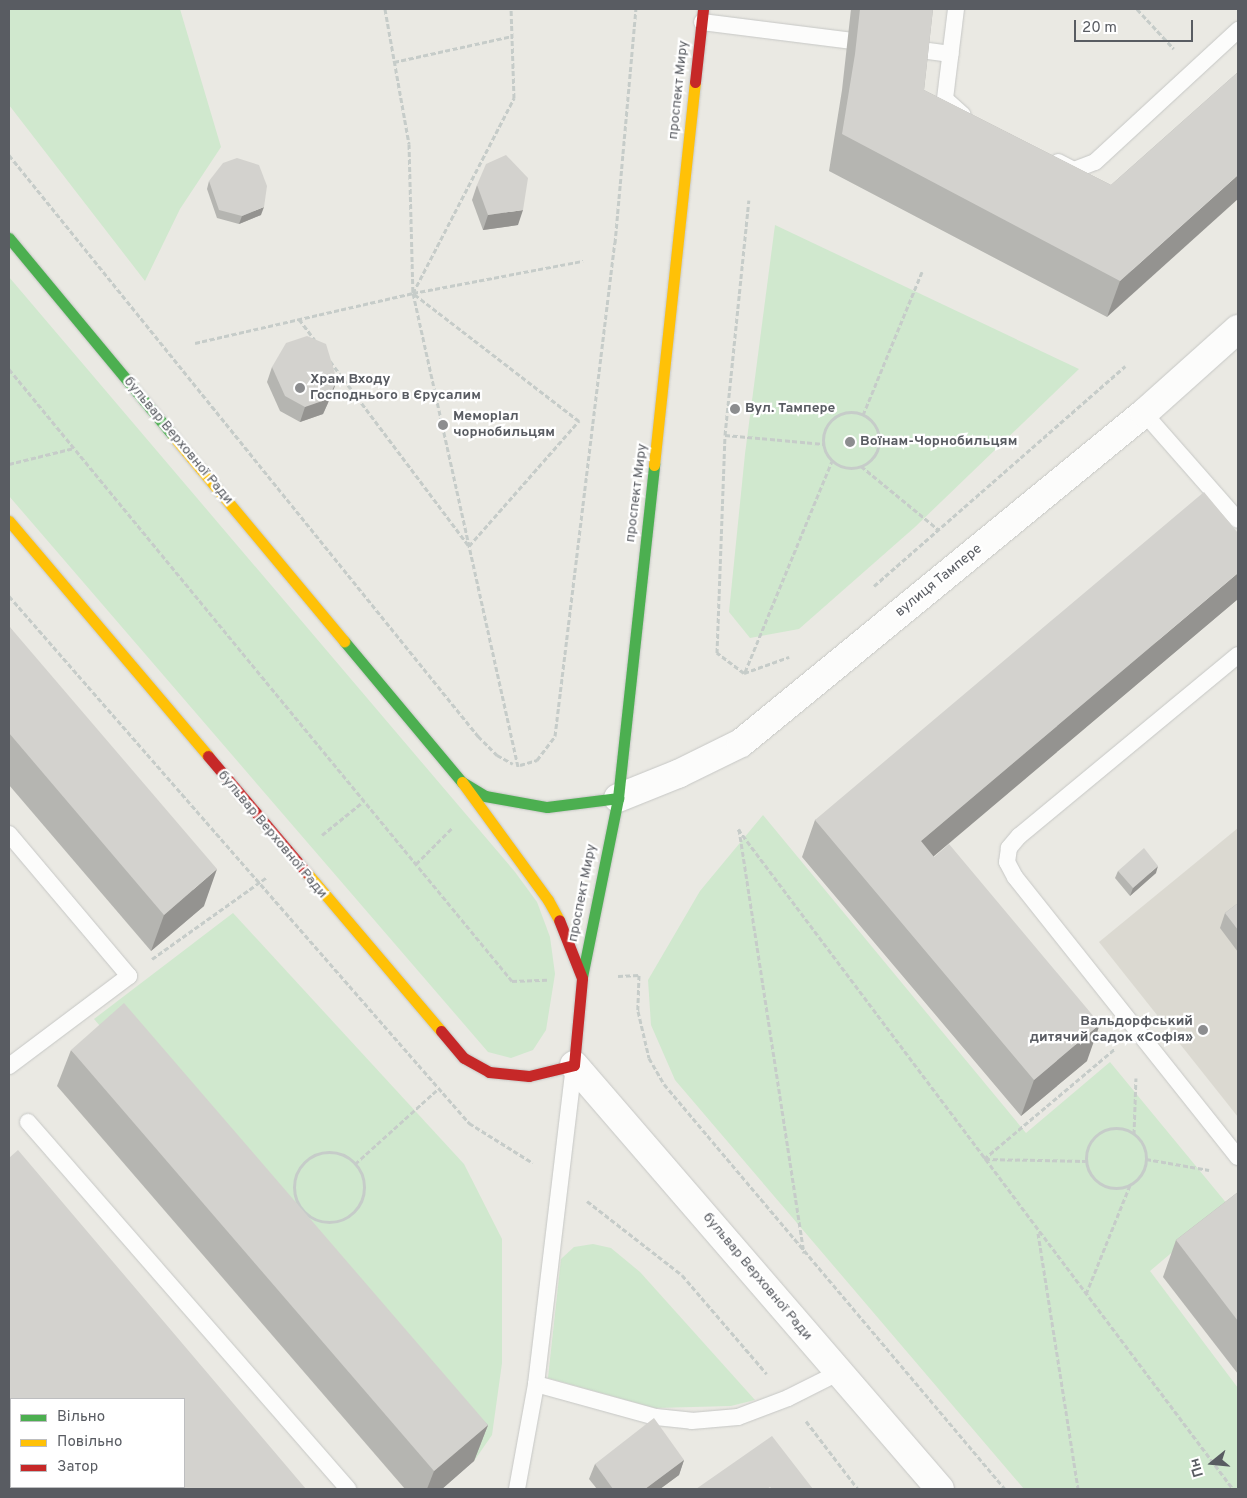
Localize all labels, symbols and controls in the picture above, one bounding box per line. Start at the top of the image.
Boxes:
scale bar [1077,10,1196,42]
text: 20 m [1082,19,1117,38]
street label: проспект Миру [665,40,693,140]
place label: Храм Входу Господнього в Єрусалим [310,372,481,404]
street label: бульвар Верховної Ради [120,374,236,508]
marker: Храм Входу Господнього в Єрусалим [294,382,306,394]
place label: Вул. Тампере [745,401,835,417]
marker: Вул. Тампере [729,403,741,415]
place label: Меморіал чорнобильцям [453,409,555,442]
marker: Меморіал чорнобильцям [437,419,449,431]
place label: Воїнам-Чорнобильцям [860,434,1017,450]
marker: Воїнам-Чорнобильцям [844,436,856,448]
street label: проспект Миру [623,443,651,543]
street label: вулиця Тампере [892,541,986,621]
street label: бульвар Верховної Ради [214,768,330,902]
street label: проспект Миру [565,843,601,943]
place label: Вальдорфський дитячий садок «Софія» [1030,1014,1193,1046]
marker: Вальдорфський дитячий садок «Софія» [1197,1024,1209,1036]
street label: бульвар Верховної Ради [699,1210,815,1344]
legend [10,1398,185,1488]
text: Вільно [57,1408,105,1427]
text: Повільно [57,1433,122,1452]
north arrow [1187,1438,1237,1488]
text: Пн [1186,1456,1208,1479]
text: Затор [57,1458,98,1477]

